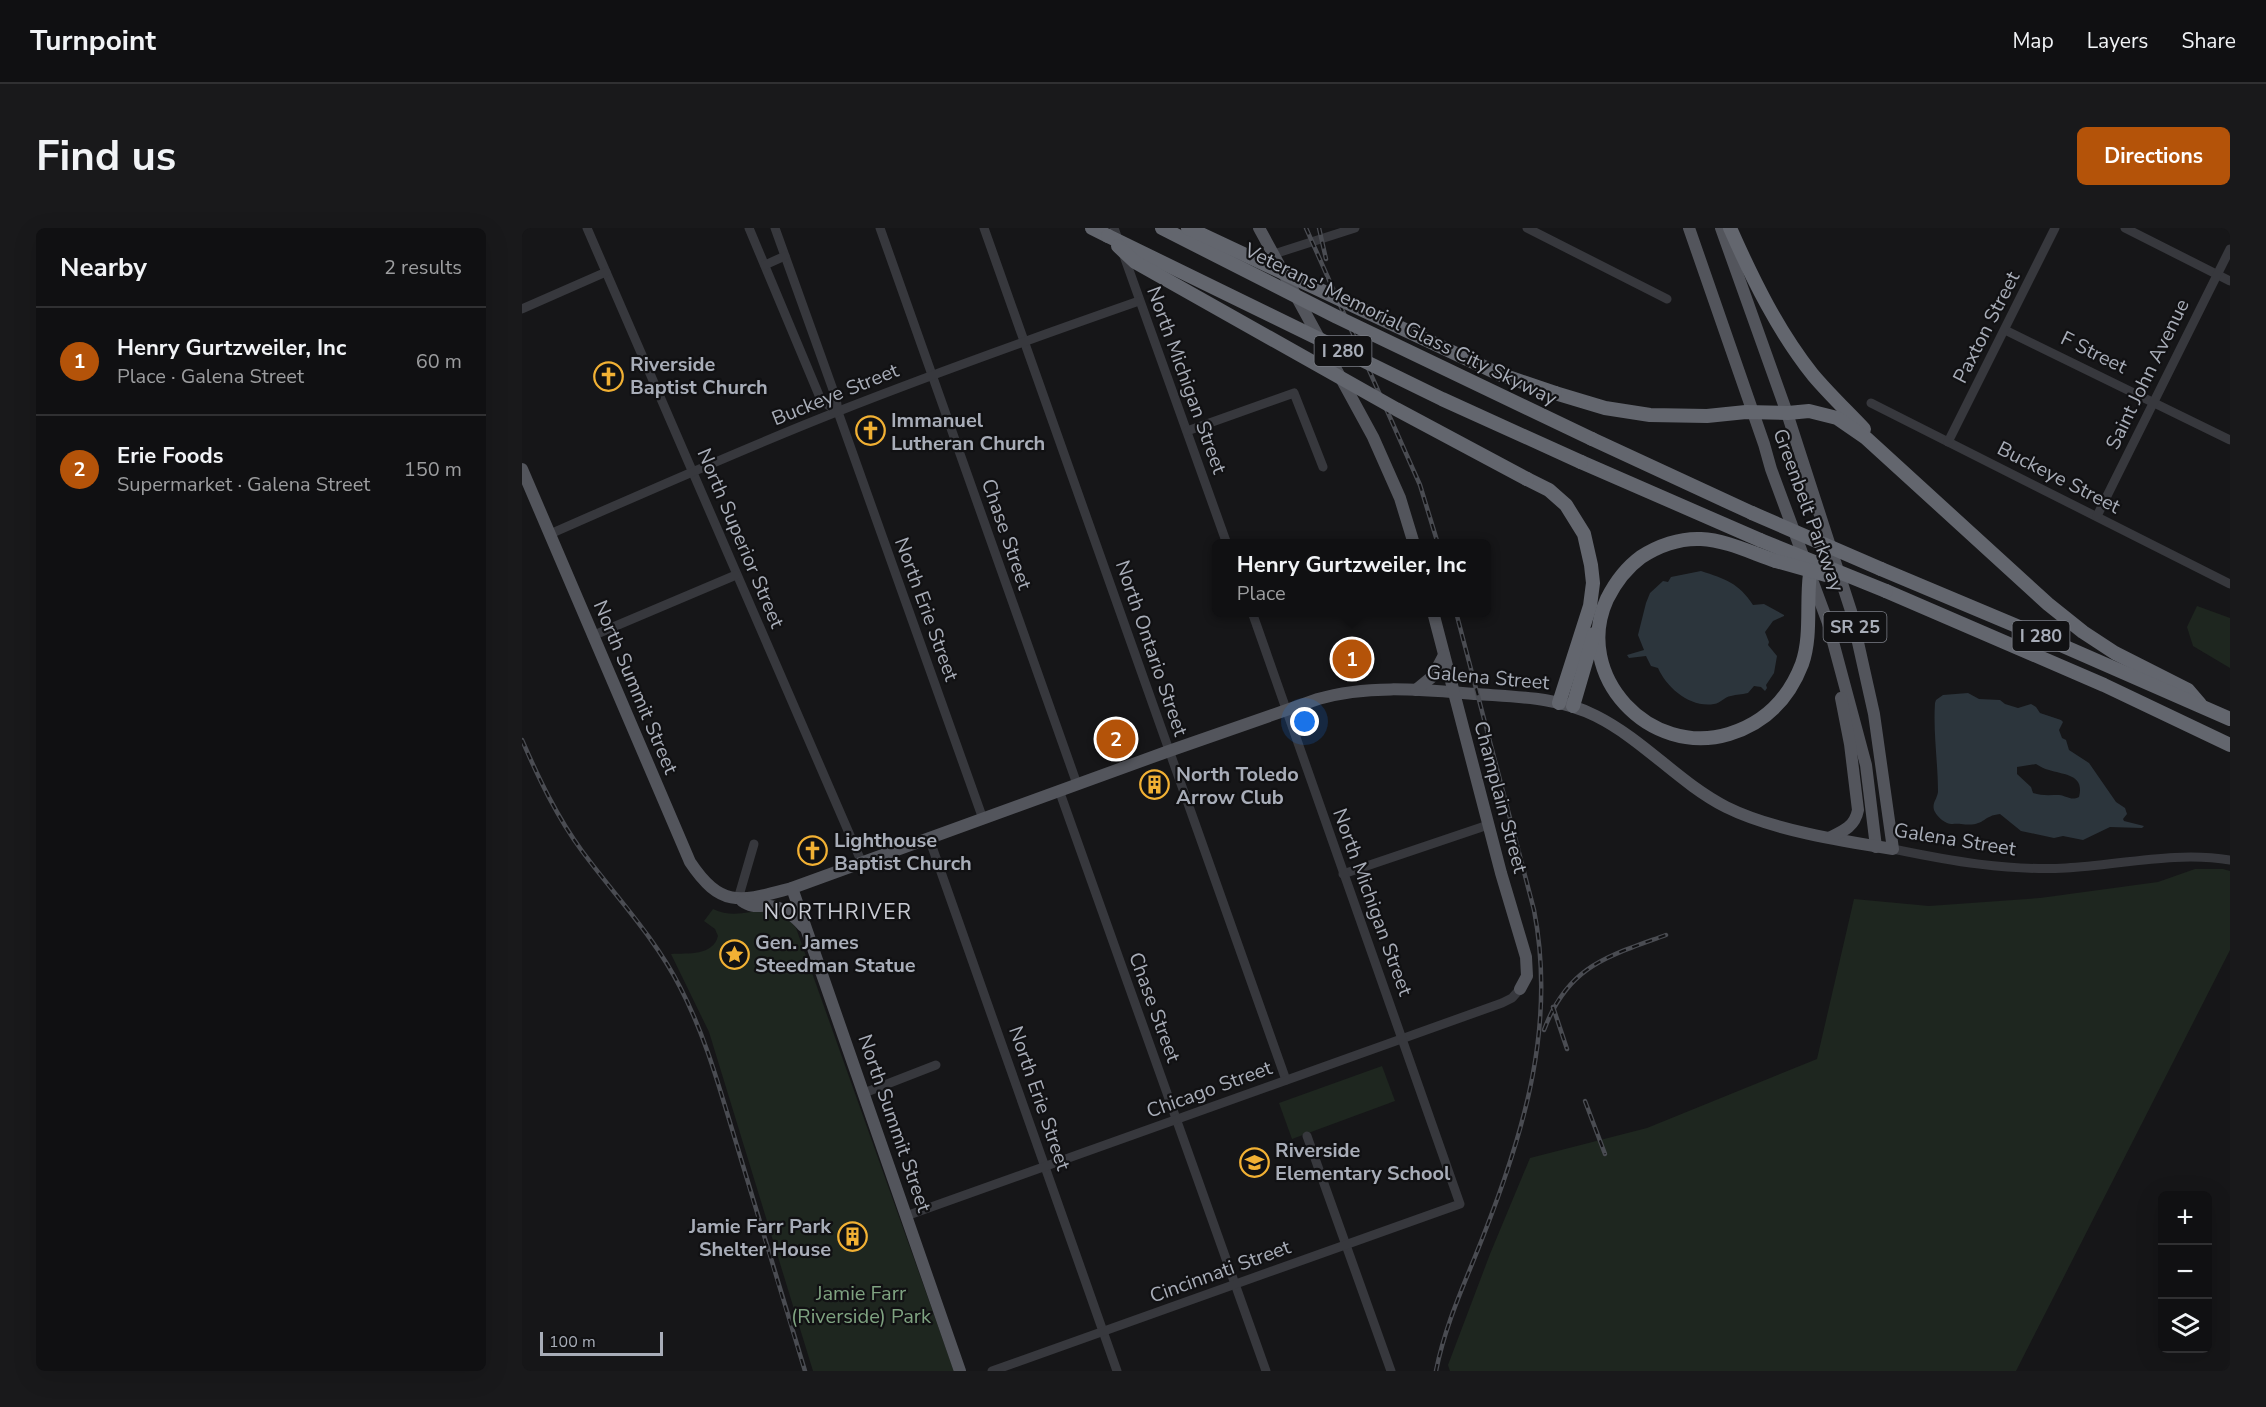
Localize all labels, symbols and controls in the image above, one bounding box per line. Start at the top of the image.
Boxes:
text: Turnpoint [30,22,156,60]
text: Map [2012,27,2054,55]
text: Layers [2087,27,2148,55]
text: Share [2181,27,2236,55]
button: Directions [2077,127,2230,185]
text: Find us [36,128,176,185]
street label: Veterans' Memorial Glass City Skyway [1239,236,1562,412]
text: Nearby [60,250,147,285]
text: 2 results [384,254,462,281]
street label: Paxton Street [1947,266,2027,388]
street label: North Michigan Street [1140,283,1233,479]
street label: Saint John Avenue [2099,294,2196,454]
street label: F Street [2056,325,2132,381]
text: Henry Gurtzweiler, Inc [117,333,346,363]
road number: I 280 [1314,336,1372,366]
text: 1 [74,348,86,375]
text: 60 m [416,348,462,375]
place label: Riverside Baptist Church [630,351,768,401]
street label: Buckeye Street [768,356,904,432]
church icon: Riverside Baptist Church [593,360,625,392]
text: Place · Galena Street [117,363,304,390]
place label: Immanuel Lutheran Church [891,407,1045,457]
church icon: Immanuel Lutheran Church [854,415,886,447]
street label: Greenbelt Parkway [1767,425,1851,596]
street label: Buckeye Street [1993,435,2126,521]
text: Erie Foods [117,441,223,471]
street label: North Superior Street [690,444,791,633]
text: 2 [74,456,86,483]
text: 150 m [404,456,462,483]
text: Supermarket · Galena Street [117,471,370,498]
street label: Chase Street [975,475,1038,594]
street label: North Erie Street [888,534,965,686]
popup [1212,539,1491,617]
text: Henry Gurtzweiler, Inc [1237,550,1466,580]
street label: North Ontario Street [1109,557,1195,741]
text: Place [1237,580,1286,607]
street label: North Summit Street [587,596,685,779]
road number: SR 25 [1824,612,1886,642]
road number: I 280 [2012,621,2069,651]
pin: 1 [1332,636,1372,682]
street label: Galena Street [1425,659,1552,696]
your location [1290,707,1319,736]
pin: 2 [1096,716,1136,762]
street label: Champlain Street [1467,718,1534,877]
place label: North Toledo Arrow Club [1176,761,1299,811]
building icon: North Toledo Arrow Club [1139,769,1171,801]
street label: North Michigan Street [1326,805,1419,1001]
street label: Galena Street [1892,817,2019,863]
place label: Lighthouse Baptist Church [834,827,972,877]
church icon: Lighthouse Baptist Church [797,835,829,867]
district label: NORTHRIVER [763,898,913,926]
place label: Gen. James Steedman Statue [755,929,916,979]
place icon: Gen. James Steedman Statue [718,938,750,970]
street label: Chase Street [1122,948,1187,1067]
street label: North Erie Street [1002,1022,1077,1175]
street label: North Summit Street [851,1031,938,1217]
street label: Chicago Street [1143,1054,1277,1125]
place label: Riverside Elementary School [1275,1137,1451,1187]
school or university icon: Riverside Elementary School [1238,1146,1270,1178]
map controls [2158,1191,2212,1353]
button: + [2158,1191,2212,1245]
place label: Jamie Farr Park Shelter House [688,1213,832,1263]
building icon: Jamie Farr Park Shelter House [836,1221,868,1253]
street label: Cincinnati Street [1146,1233,1295,1309]
button: − [2158,1245,2212,1299]
park label: Jamie Farr (Riverside) Park [791,1280,932,1330]
button: layers [2158,1299,2212,1353]
scale bar [540,1329,663,1356]
text: 100 m [549,1331,596,1353]

